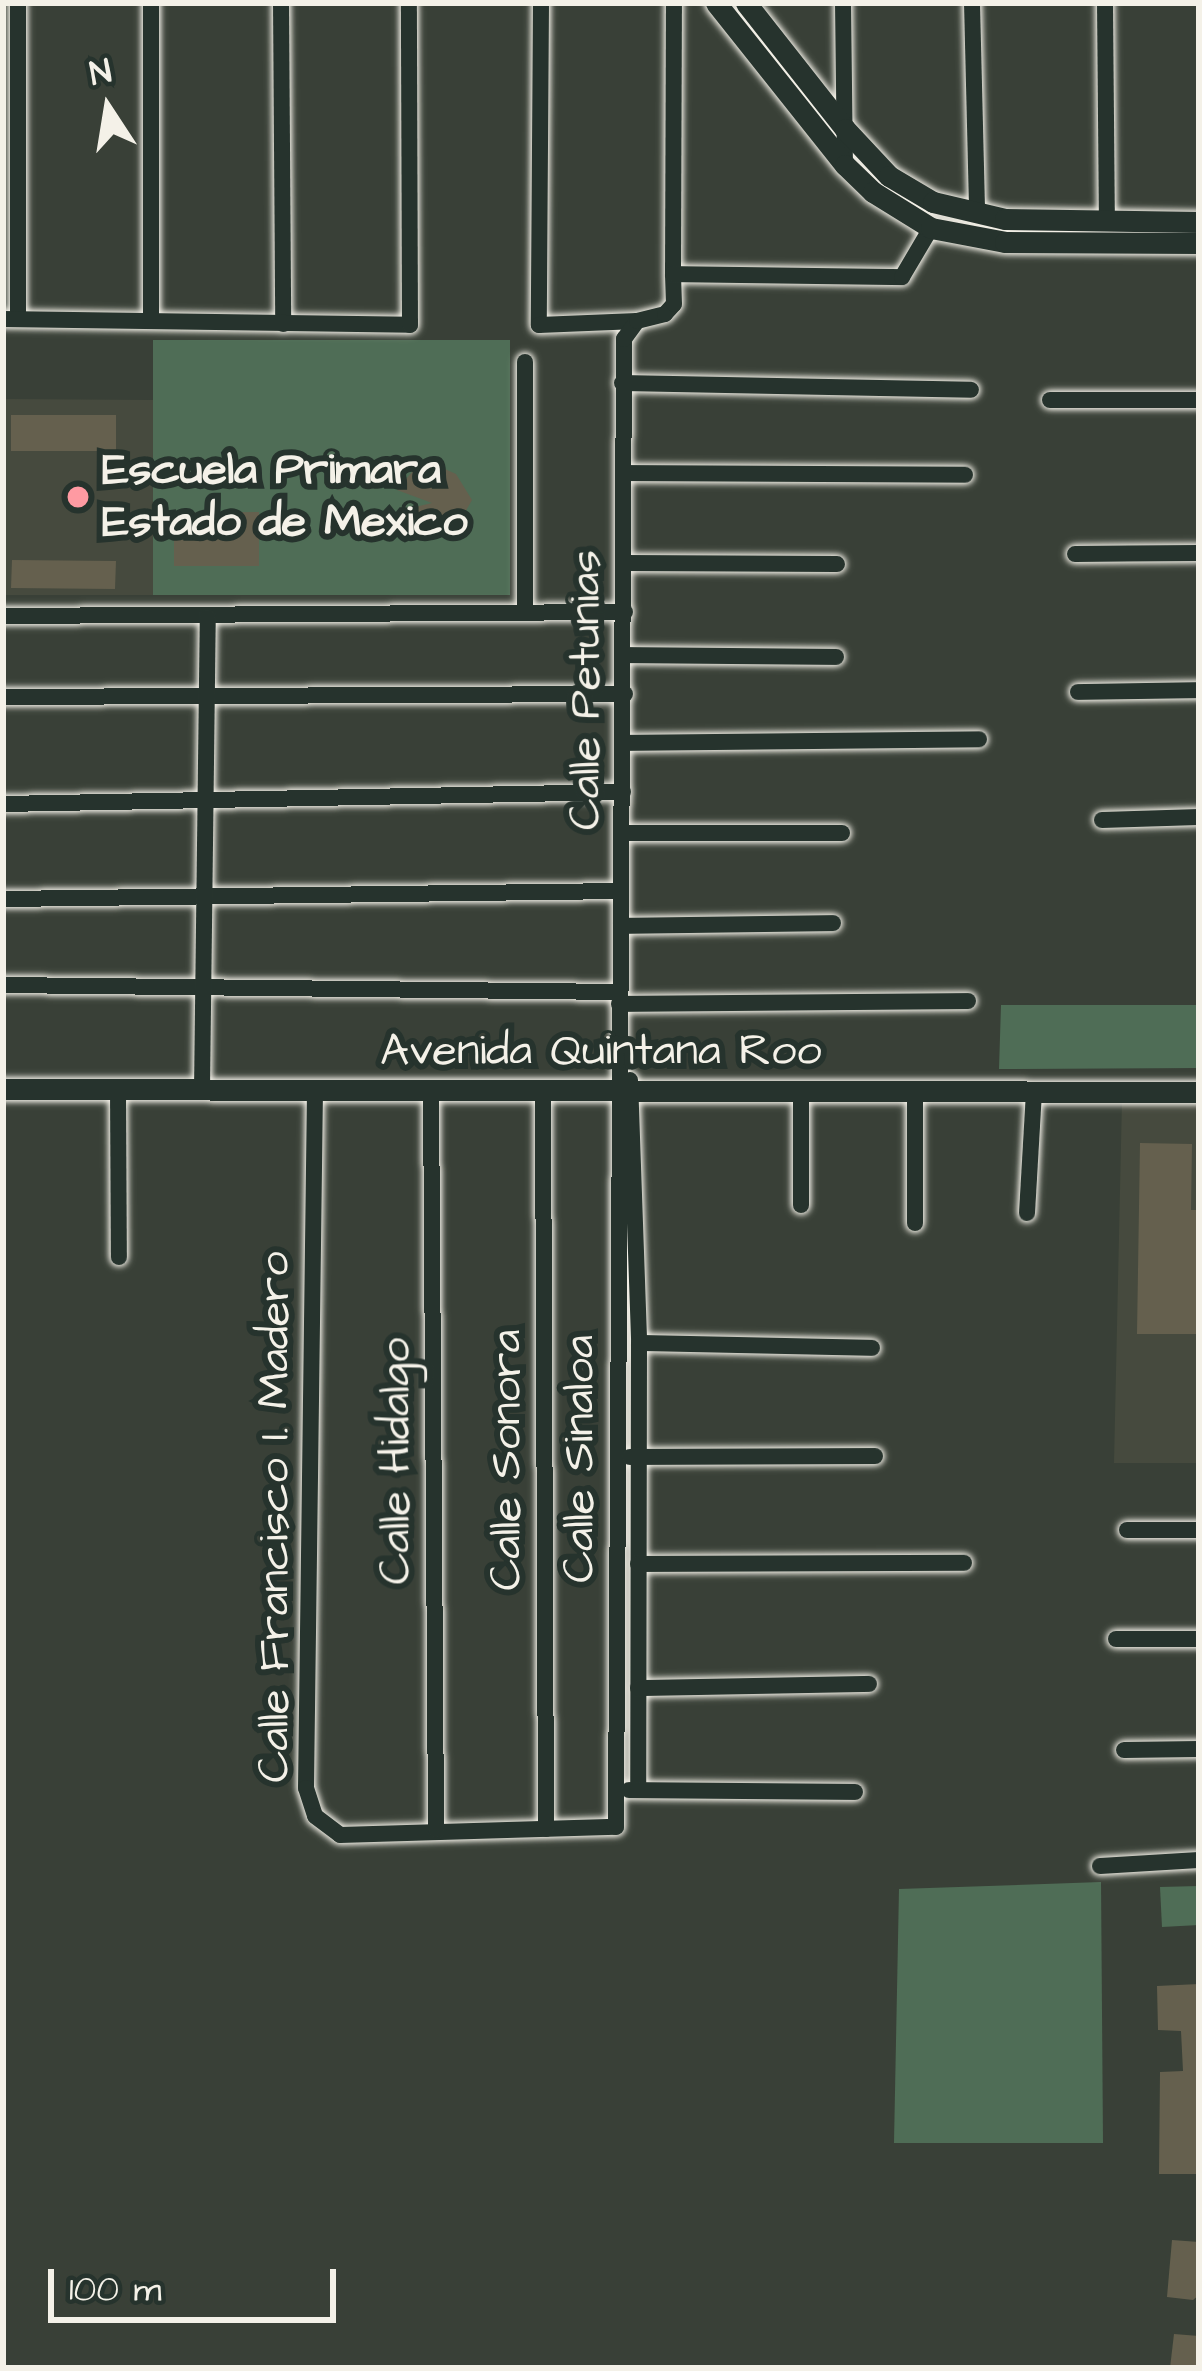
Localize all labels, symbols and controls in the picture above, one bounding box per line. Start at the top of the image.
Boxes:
north arrow [48,48,168,168]
text: N [86,48,115,97]
place label: Escuela Primara Estado de Mexico [102,444,467,550]
marker: Escuela Primara Estado de Mexico [65,484,91,510]
street label: Calle Petunias [560,550,614,830]
street label: Avenida Quintana Roo [380,1025,822,1079]
street label: Calle Francisco I. Madero [249,1251,303,1783]
street label: Calle Sonora [481,1329,535,1591]
street label: Calle Sinaloa [554,1335,608,1583]
street label: Calle Hidalgo [370,1338,424,1584]
scale bar [54,2245,342,2319]
text: 100 m [69,2264,161,2315]

